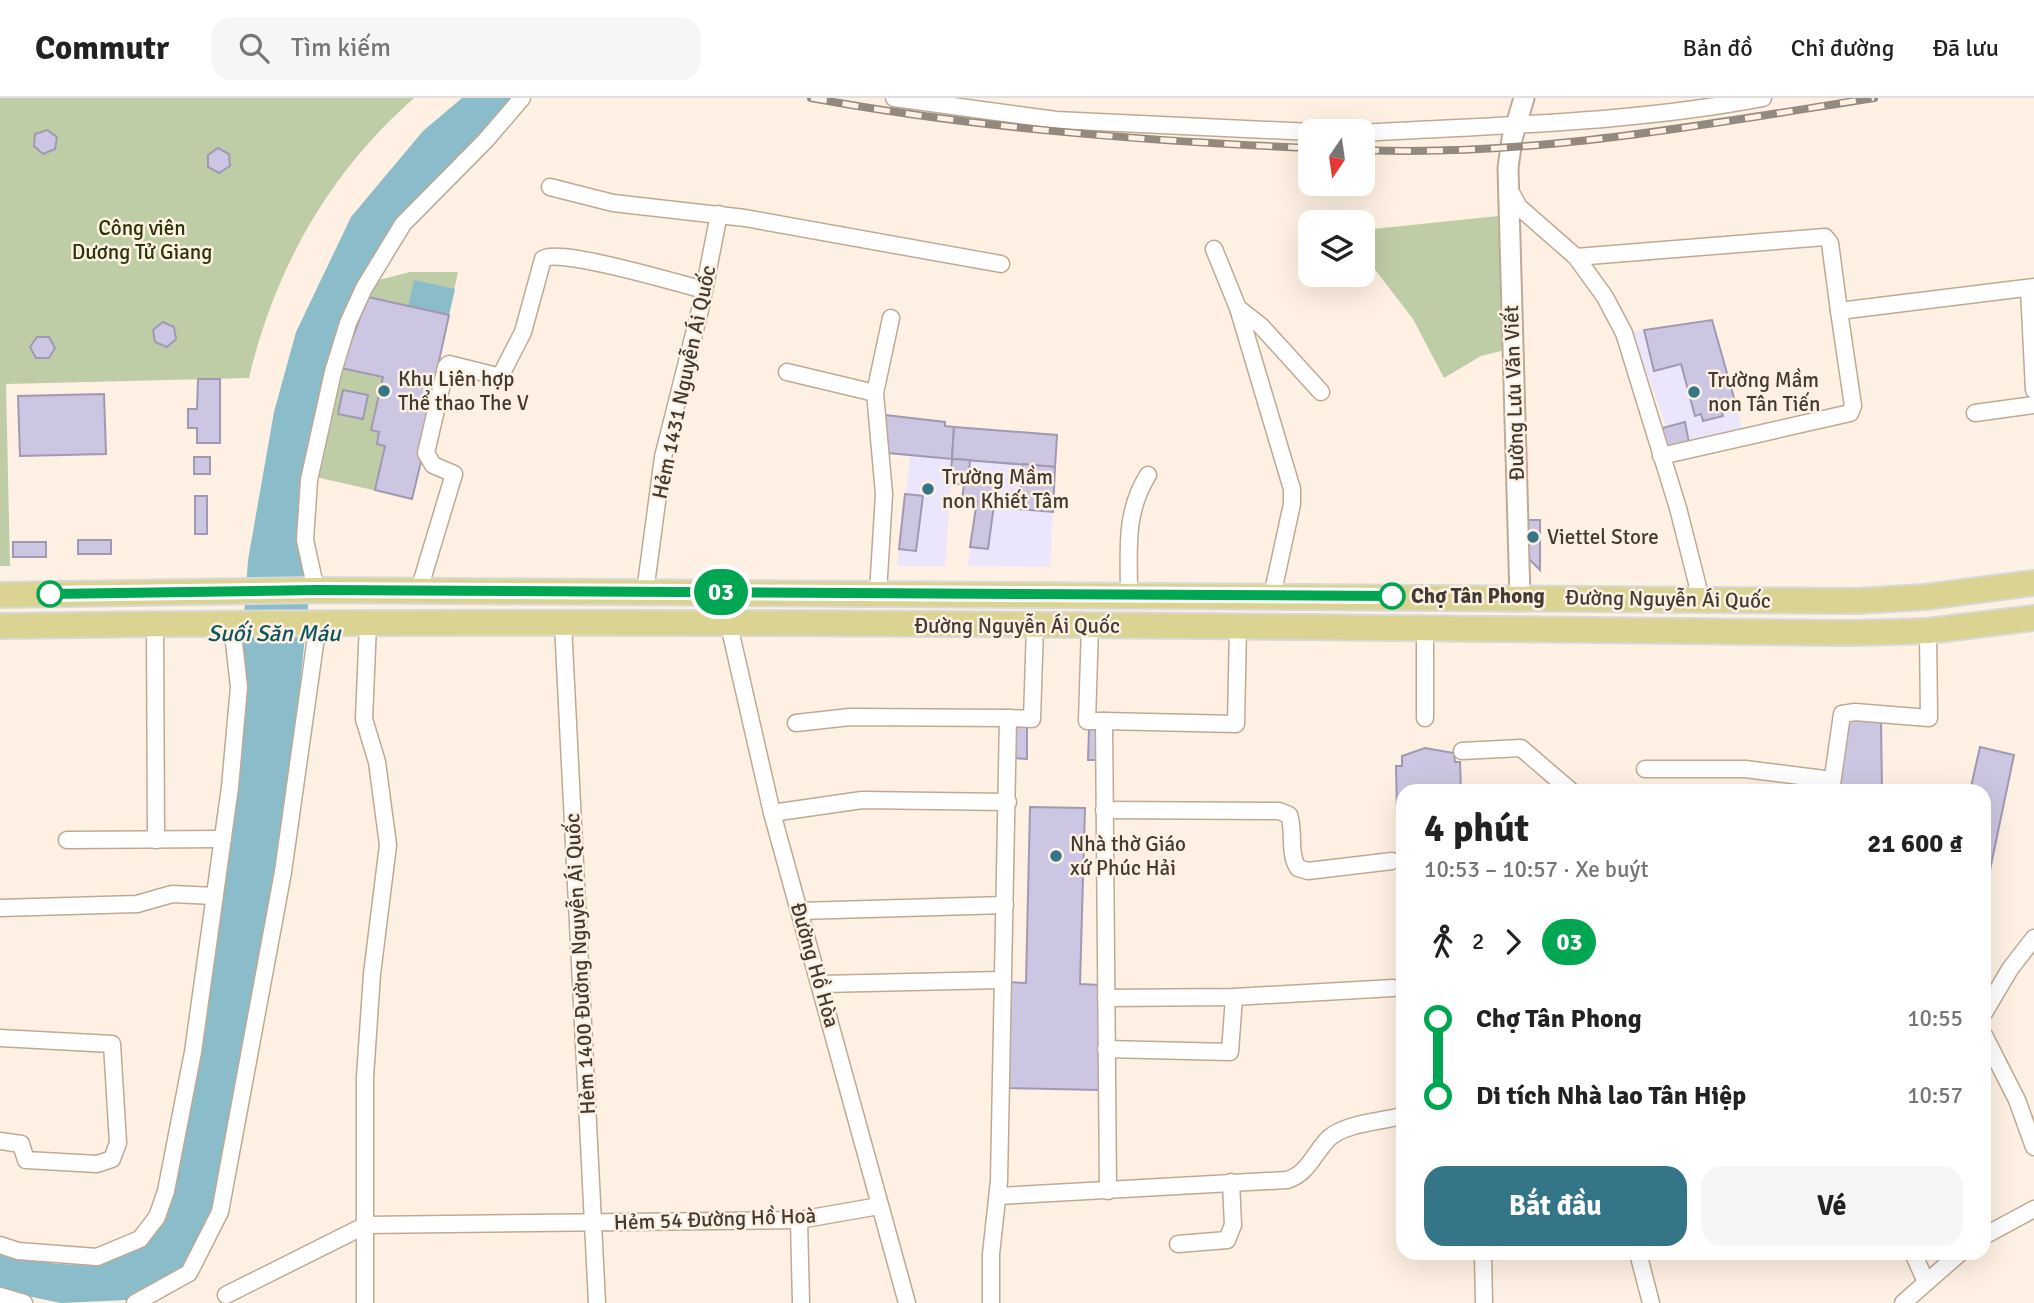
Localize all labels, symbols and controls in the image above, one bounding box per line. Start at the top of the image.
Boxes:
search box [211,17,701,80]
text: Commutr [35,28,169,69]
icon: search [235,29,273,67]
text: Tìm kiếm [291,32,391,64]
text: Bản đồ [1682,33,1753,63]
text: Chỉ đường [1791,33,1894,63]
text: Đã lưu [1932,33,1999,63]
north arrow [1298,119,1376,196]
map controls [1298,119,1375,287]
button: layers [1298,210,1375,287]
park label: Công viên Dương Tử Giang [72,215,212,265]
street label: Hẻm 1431 Nguyễn Ái Quốc [647,263,721,501]
street label: Đường Lưu Văn Viết [1498,305,1530,481]
place label: Khu Liên hợp Thể thao The V [398,366,529,416]
place label: Trường Mầm non Tân Tiến [1708,367,1820,417]
marker: Khu Liên hợp Thể thao The V [376,383,392,399]
marker: Trường Mầm non Tân Tiến [1686,384,1702,400]
place label: Trường Mầm non Khiết Tâm [942,464,1069,514]
marker: Trường Mầm non Khiết Tâm [920,481,936,497]
place label: Viettel Store [1547,524,1659,550]
marker: Viettel Store [1525,529,1541,545]
line badge: 03 [690,569,752,615]
text: 03 [708,577,734,607]
unlabelled marker [37,581,63,607]
marker: Chợ Tân Phong [1379,583,1405,609]
place label: Chợ Tân Phong [1411,583,1545,609]
street label: Đường Nguyễn Ái Quốc [1565,584,1771,614]
street label: Đường Nguyễn Ái Quốc [914,613,1120,639]
water label: Suối Săn Máu [207,619,342,648]
text: 4 phút [1424,805,1529,852]
street label: Hẻm 1400 Đường Nguyễn Ái Quốc [559,813,601,1115]
text: 21 600 ₫ [1867,828,1963,860]
place label: Nhà thờ Giáo xứ Phúc Hải [1070,831,1186,881]
marker: Nhà thờ Giáo xứ Phúc Hải [1048,848,1064,864]
text: 10:53 – 10:57 · Xe buýt [1424,855,1649,884]
street label: Đường Hồ Hòa [785,899,845,1031]
icon: walk [1424,923,1462,961]
icon: forward [1494,923,1532,961]
text: 2 [1472,927,1484,956]
text: 03 [1556,927,1582,957]
text: Chợ Tân Phong [1476,1003,1642,1035]
text: 10:55 [1907,1004,1963,1033]
text: Di tích Nhà lao Tân Hiệp [1476,1080,1746,1112]
text: 10:57 [1907,1081,1963,1110]
button: Bắt đầu [1424,1166,1687,1246]
button: Vé [1701,1166,1963,1246]
street label: Hẻm 54 Đường Hồ Hoà [613,1202,817,1236]

